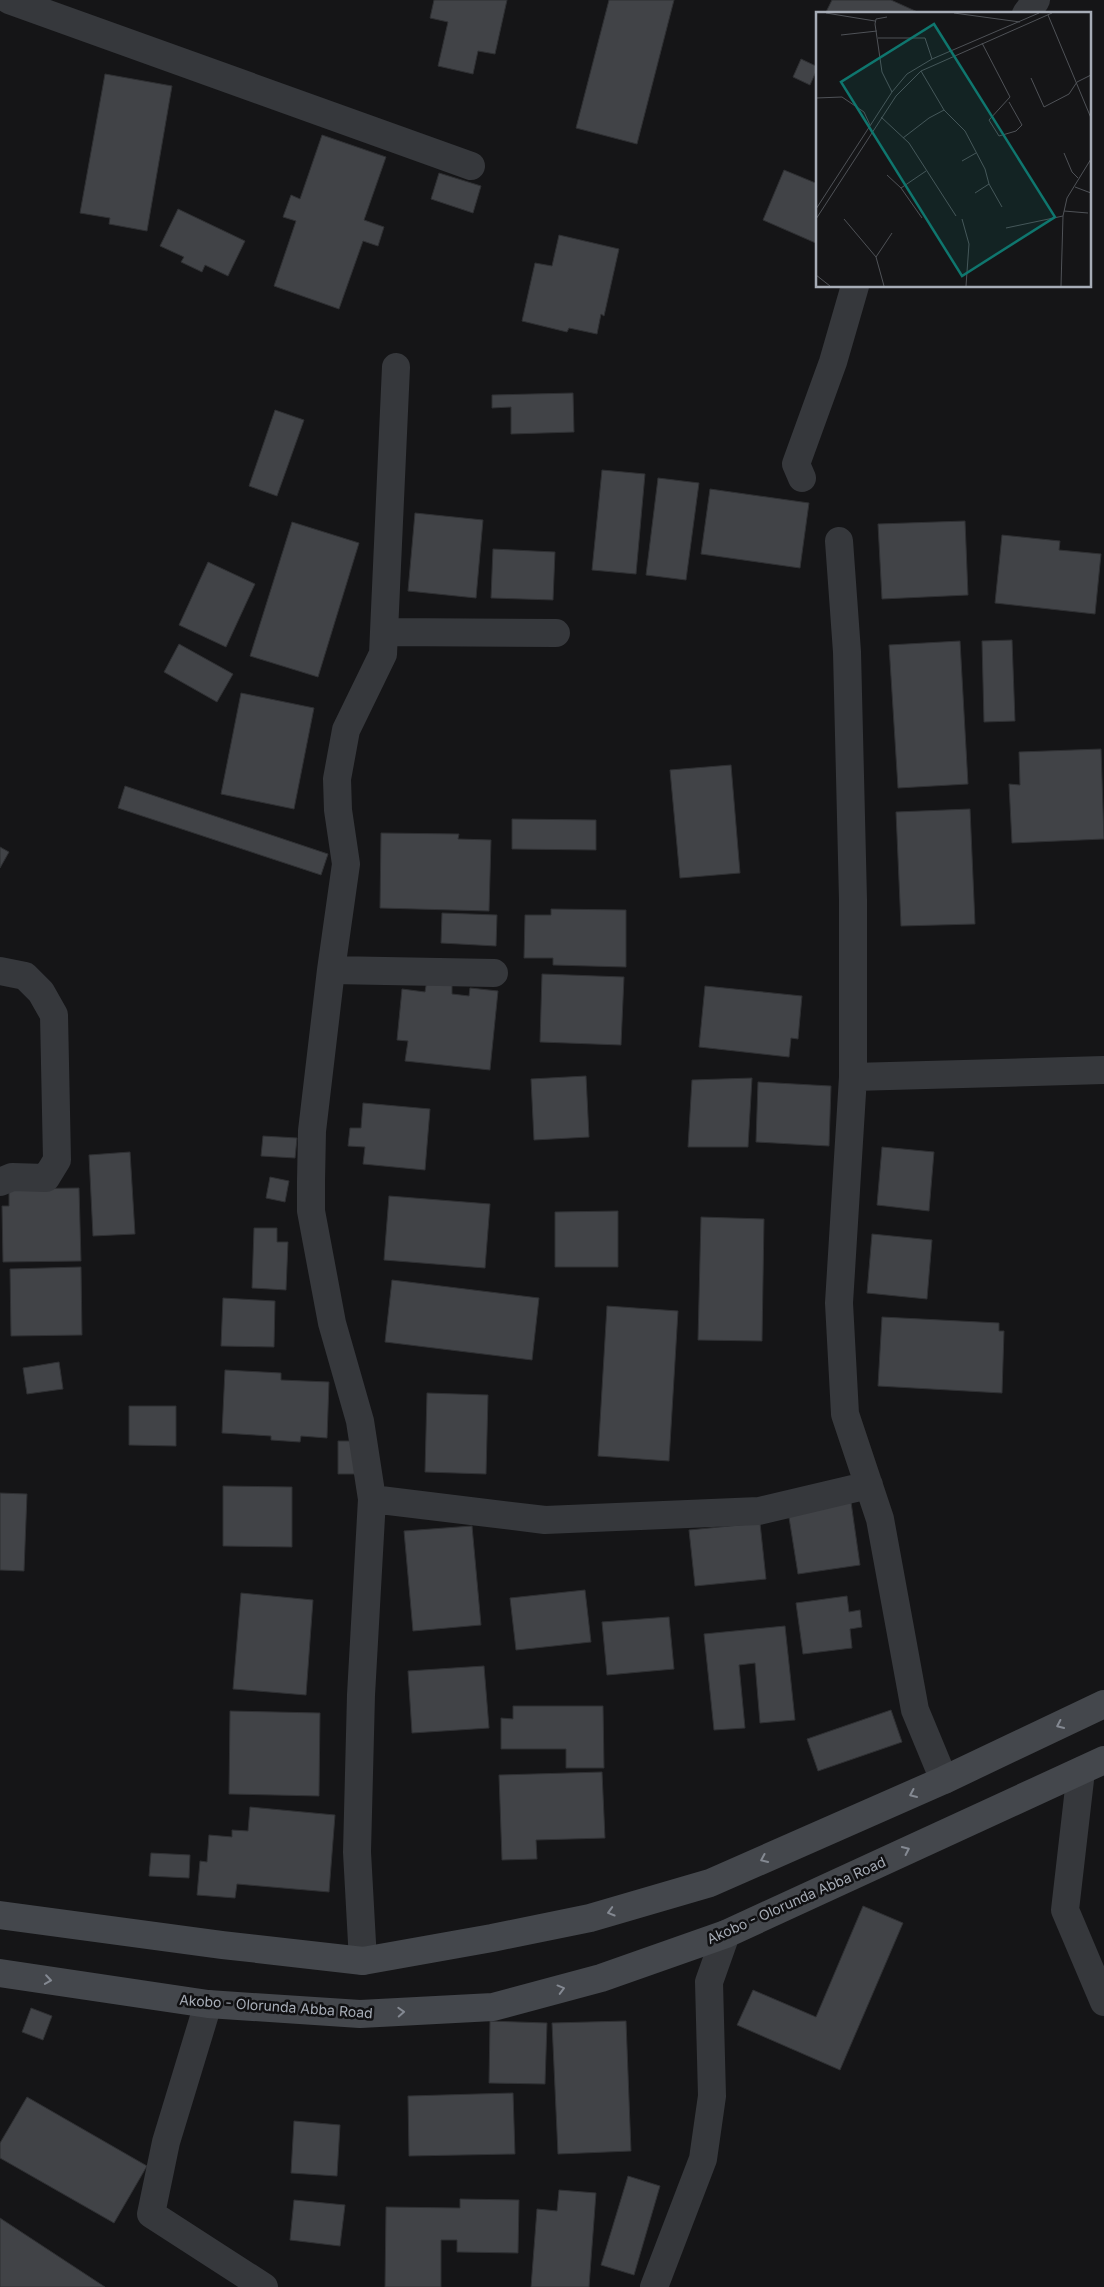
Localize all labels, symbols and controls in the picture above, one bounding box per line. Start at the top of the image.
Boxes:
inset map [816,12,1092,288]
one-way arrow [1056,1718,1065,1729]
one-way arrow [909,1787,918,1798]
one-way arrow [901,1845,910,1856]
street label: Akobo - Olorunda Abba Road [704,1853,888,1947]
one-way arrow [760,1853,769,1864]
one-way arrow [607,1906,615,1916]
one-way arrow [45,1974,53,1985]
one-way arrow [556,1984,564,1994]
street label: Akobo - Olorunda Abba Road [179,1991,373,2021]
one-way arrow [397,2007,405,2018]

